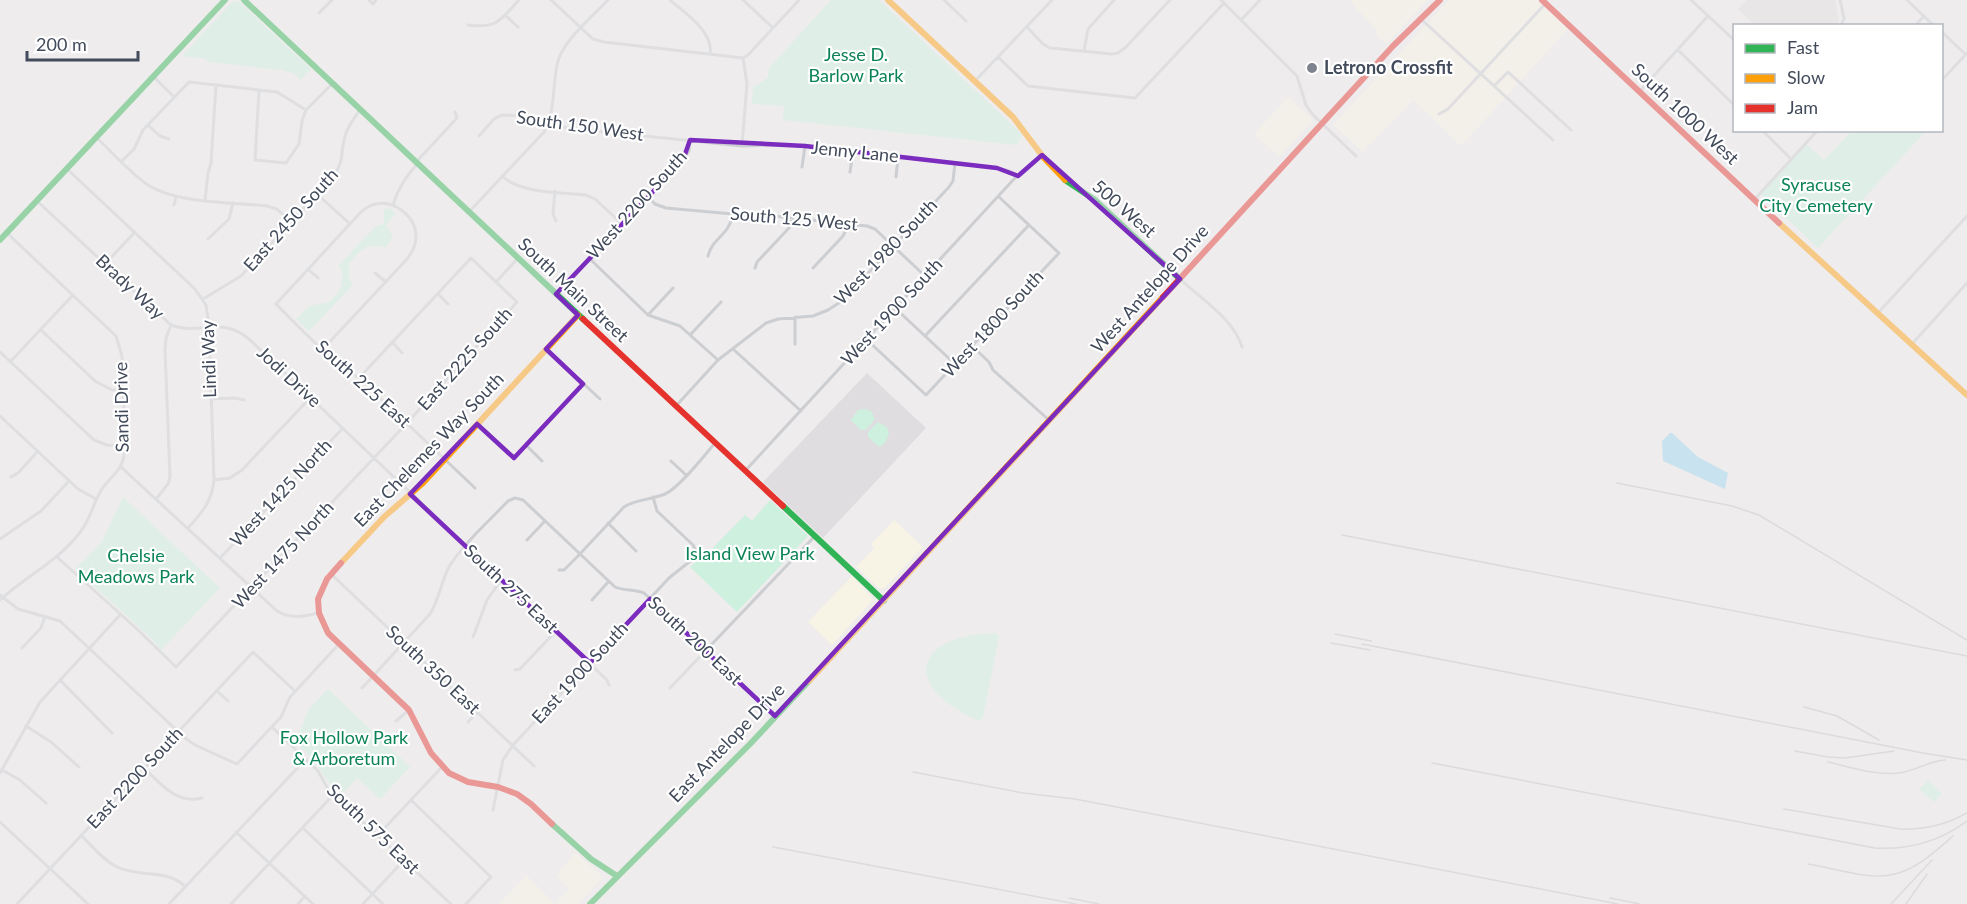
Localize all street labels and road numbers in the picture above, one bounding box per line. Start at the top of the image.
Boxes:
street label: South 1000 West [1628,58,1744,169]
street label: South 150 West [515,105,646,145]
street label: Jenny Lane [810,135,900,167]
street label: West 2200 South [582,145,691,263]
street label: East 2450 South [238,163,342,275]
street label: 500 West [1088,175,1161,242]
street label: West 1980 South [829,194,941,309]
street label: South 125 West [729,201,859,235]
street label: West Antelope Drive [1086,220,1213,357]
street label: South Main Street [514,233,634,346]
street label: Brady Way [92,249,170,324]
street label: West 1900 South [836,253,947,370]
street label: West 1800 South [937,265,1048,382]
street label: East 2225 South [412,302,516,414]
street label: Lindi Way [196,319,220,398]
street label: South 225 East [312,335,416,432]
street label: Jodi Drive [253,341,326,411]
street label: Sandi Drive [109,362,133,452]
street label: East Chelemes Way South [349,368,508,531]
street label: West 1425 North [225,434,336,551]
street label: West 1475 North [227,496,338,613]
street label: South 275 East [460,539,564,638]
street label: South 200 East [644,591,748,690]
street label: East 1900 South [527,617,632,728]
street label: South 350 East [382,620,486,719]
street label: East Antelope Drive [664,678,789,806]
street label: East 2200 South [82,722,187,833]
street label: South 575 East [323,779,425,878]

